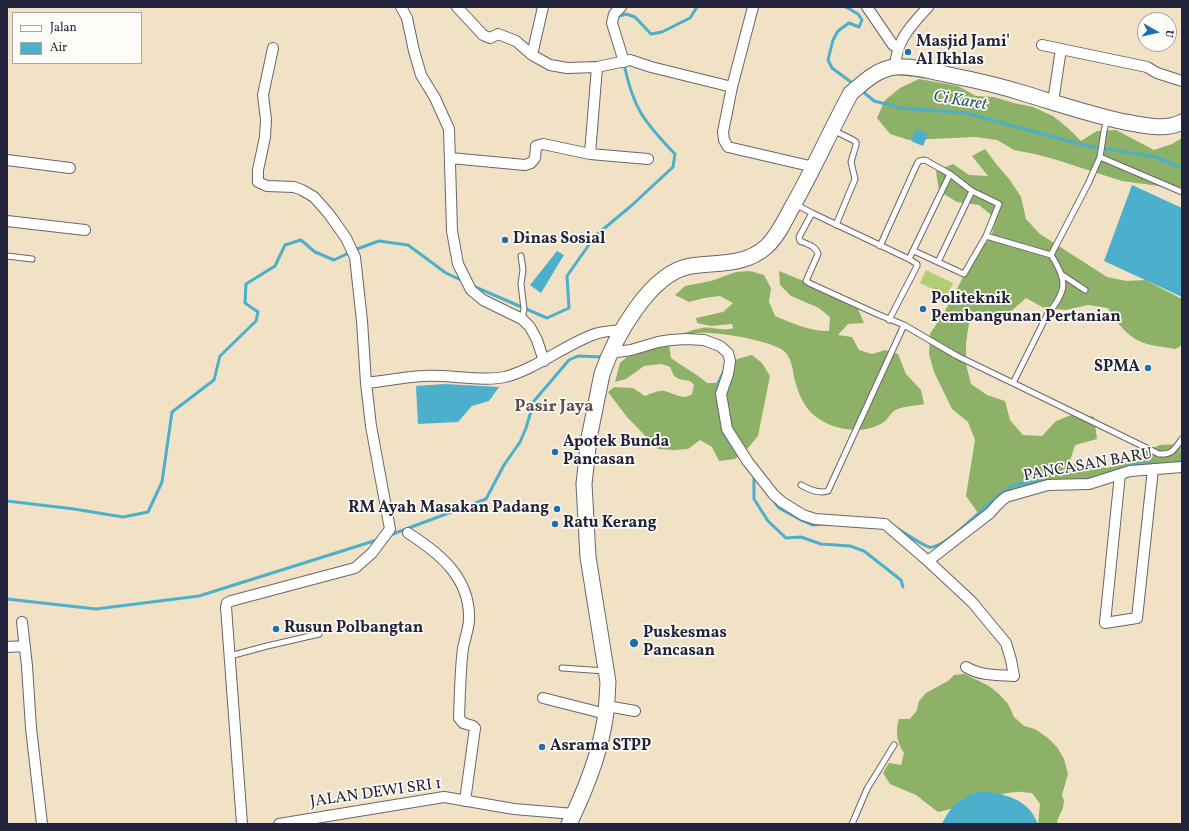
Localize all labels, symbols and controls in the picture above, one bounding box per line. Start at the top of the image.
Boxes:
legend [12,12,142,64]
north arrow [1137,12,1177,52]
text: Jalan [50,20,77,36]
text: U [1160,29,1176,38]
place label: Masjid Jami' Al Ikhlas [916,33,1010,71]
text: Air [50,40,67,56]
marker: Masjid Jami' Al Ikhlas [903,47,913,57]
water label: Ci Karet [932,88,988,116]
place label: Dinas Sosial [513,230,605,250]
marker: Dinas Sosial [500,235,510,245]
place label: Politeknik Pembangunan Pertanian [931,290,1121,328]
marker: Politeknik Pembangunan Pertanian [918,304,928,314]
place label: SPMA [1094,358,1140,378]
marker: SPMA [1143,363,1153,373]
district label: Pasir Jaya [515,398,593,418]
place label: Apotek Bunda Pancasan [563,433,669,471]
street label: PANCASAN BARU [1022,445,1154,487]
marker: Apotek Bunda Pancasan [550,447,560,457]
place label: RM Ayah Masakan Padang [348,499,549,519]
marker: RM Ayah Masakan Padang [552,504,562,514]
place label: Ratu Kerang [563,514,657,534]
marker: Ratu Kerang [550,519,560,529]
place label: Rusun Polbangtan [284,619,423,639]
marker: Rusun Polbangtan [271,624,281,634]
place label: Puskesmas Pancasan [643,624,727,662]
marker: Puskesmas Pancasan [628,637,640,649]
place label: Asrama STPP [550,737,651,757]
marker: Asrama STPP [537,742,547,752]
street label: JALAN DEWI SRI 1 [309,775,443,813]

